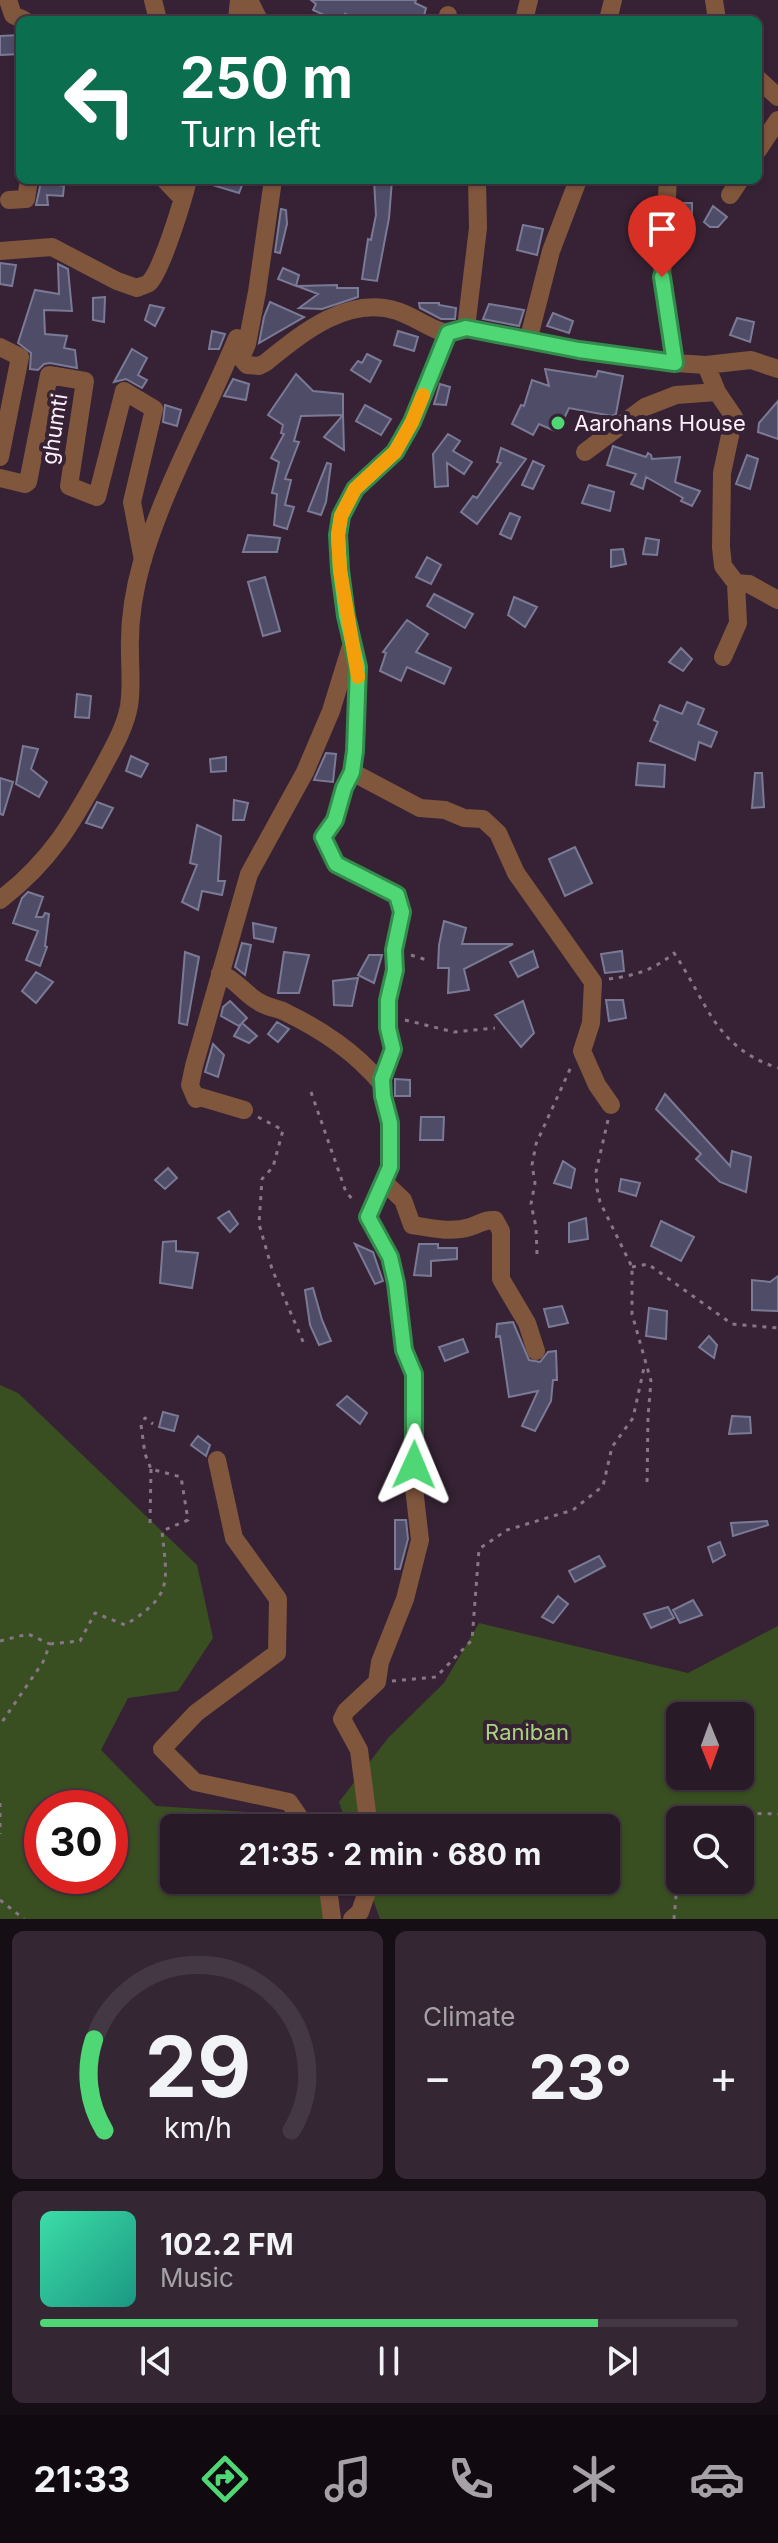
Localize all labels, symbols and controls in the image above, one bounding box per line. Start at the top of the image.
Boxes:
text: 250 m [180,44,353,112]
icon: left [48,48,152,152]
text: Turn left [180,112,321,156]
pin [628,195,696,277]
icon: arrive [640,207,684,251]
street label: ghumti [36,392,72,466]
place label: Aarohans House [574,410,746,436]
marker: Aarohans House [549,414,567,432]
position arrow [372,1423,456,1507]
north arrow [666,1702,754,1790]
map controls [666,1702,754,1894]
park label: Raniban [485,1719,569,1745]
speed limit sign: 30 [24,1790,128,1894]
button: search [666,1806,754,1894]
text: 21:35 · 2 min · 680 m [239,1836,541,1872]
text: Climate [423,2001,515,2032]
text: 29 [144,2016,251,2117]
text: 23° [529,2041,632,2113]
text: − [423,2050,452,2104]
text: + [709,2050,738,2104]
text: km/h [164,2110,231,2145]
text: 102.2 FM [160,2226,294,2262]
text: Music [160,2262,234,2293]
icon: previous [134,2339,178,2383]
icon: pause [367,2339,411,2383]
icon: next [600,2339,644,2383]
icon: directions [197,2451,253,2507]
icon: music [320,2451,376,2507]
icon: phone [443,2451,499,2507]
icon: climate [566,2451,622,2507]
icon: car [689,2451,745,2507]
text: 21:33 [33,2457,130,2501]

